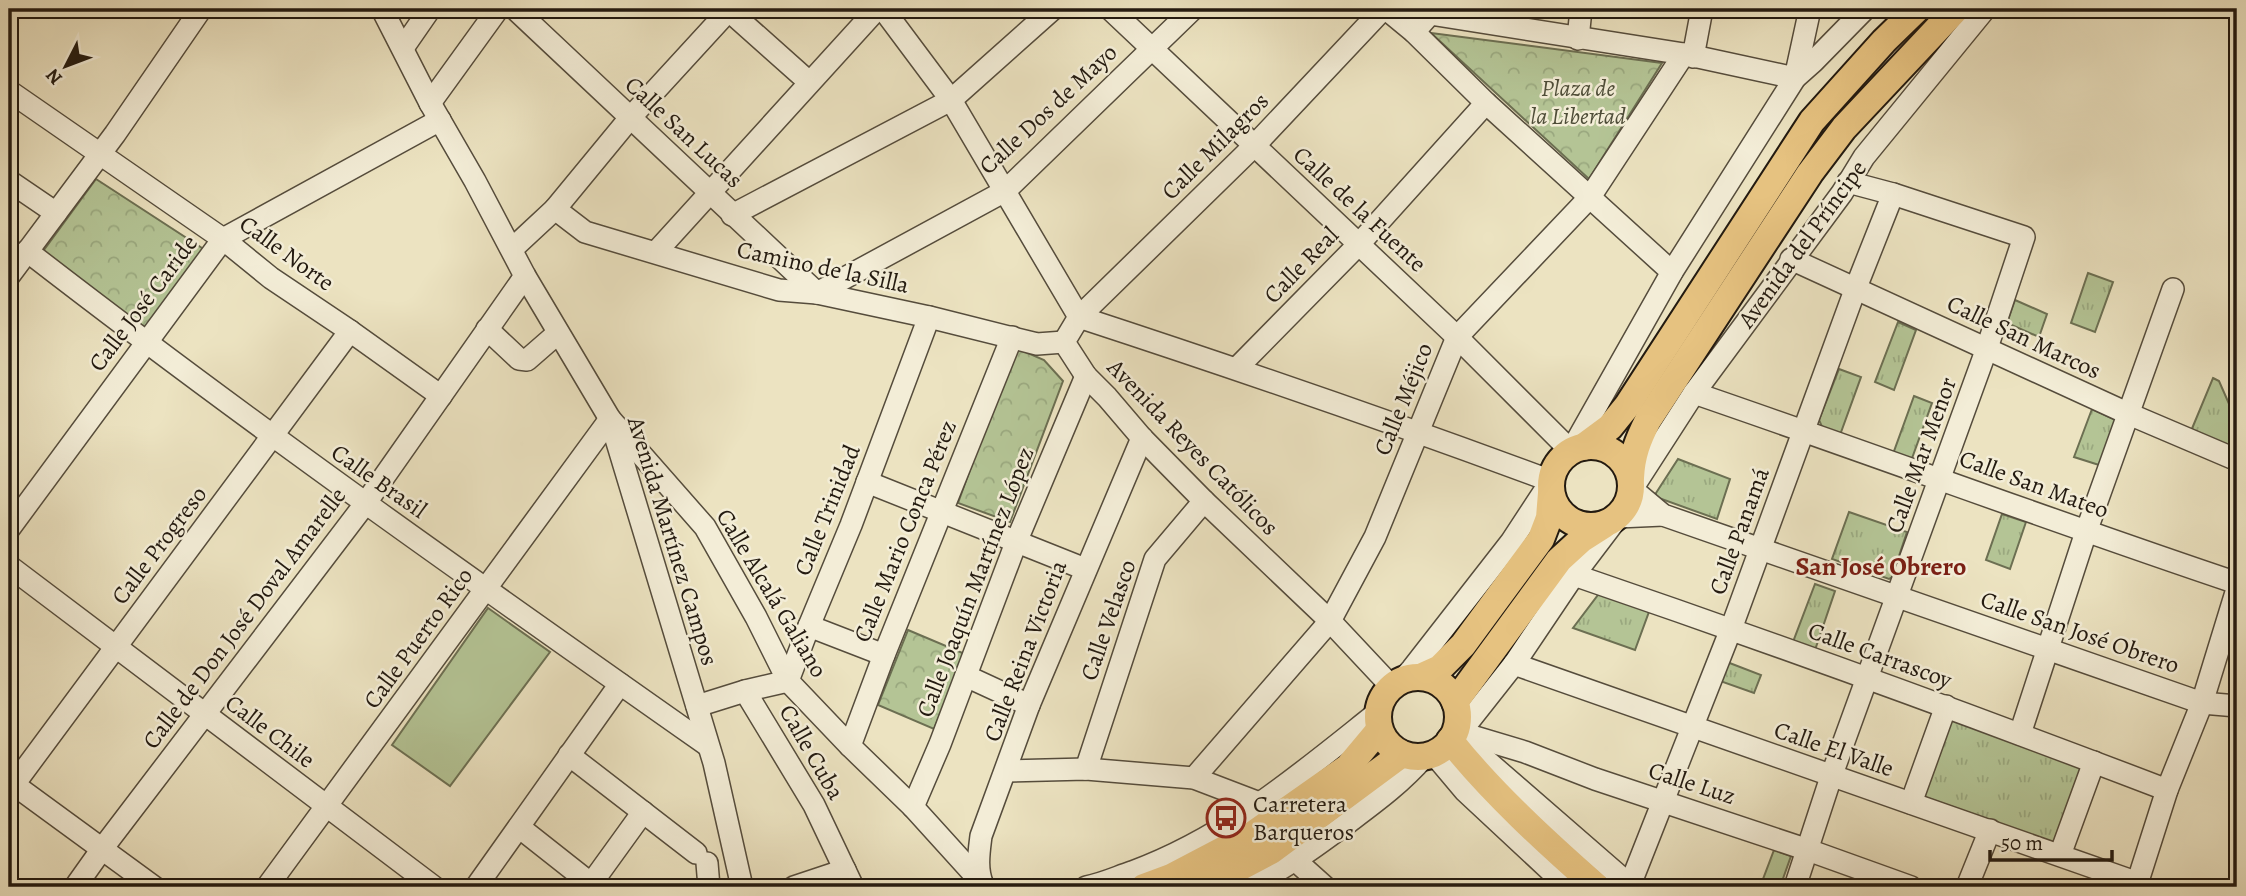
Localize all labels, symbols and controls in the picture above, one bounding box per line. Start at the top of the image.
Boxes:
north arrow [32,32,102,102]
street label: Calle Dos de Mayo [972,37,1124,181]
text: N [40,63,68,91]
street label: Calle San Lucas [618,69,750,195]
park label: Plaza de la Libertad [1530,72,1626,132]
street label: Calle Milagros [1154,85,1276,207]
street label: Calle de la Fuente [1286,139,1434,279]
street label: Avenida del Príncipe [1730,154,1874,335]
street label: Calle Norte [233,208,341,298]
street label: Calle Real [1256,220,1346,310]
street label: Calle José Caride [81,228,205,378]
street label: Camino de la Silla [734,233,913,301]
street label: Calle San Marcos [1942,287,2106,387]
street label: Calle Méjico [1366,338,1440,460]
street label: Avenida Reyes Católicos [1100,351,1286,542]
street label: Calle Mar Menor [1878,373,1964,537]
street label: Avenida Martínez Campos [620,412,726,669]
street label: Calle Mario Conca Pérez [846,415,964,647]
street label: Calle Brasil [325,436,433,526]
street label: Calle Trinidad [786,440,868,580]
street label: Calle Joaquín Martínez López [909,442,1041,722]
street label: Calle San Mateo [1955,442,2113,526]
street label: Calle Panamá [1701,462,1777,599]
street label: Calle Progreso [104,479,214,611]
street label: Calle de Don José Doval Amarelle [135,481,353,755]
street label: Calle Alcalá Galiano [709,503,835,683]
district label: San José Obrero [1796,549,1966,584]
street label: Calle Reina Victoria [976,555,1075,746]
street label: Calle Velasco [1072,555,1144,685]
street label: Calle Puerto Rico [356,561,480,715]
street label: Calle San José Obrero [1976,583,2184,681]
street label: Calle Carrascoy [1804,614,1957,696]
street label: Calle Chile [219,687,321,775]
street label: Calle Cuba [772,699,852,806]
street label: Calle El Valle [1770,714,1898,784]
street label: Calle Luz [1644,754,1740,812]
place label: Carretera Barqueros [1253,788,1354,848]
bus stop icon: Carretera Barqueros [1205,797,1247,839]
scale bar [1990,819,2113,863]
text: 50 m [2001,829,2043,857]

